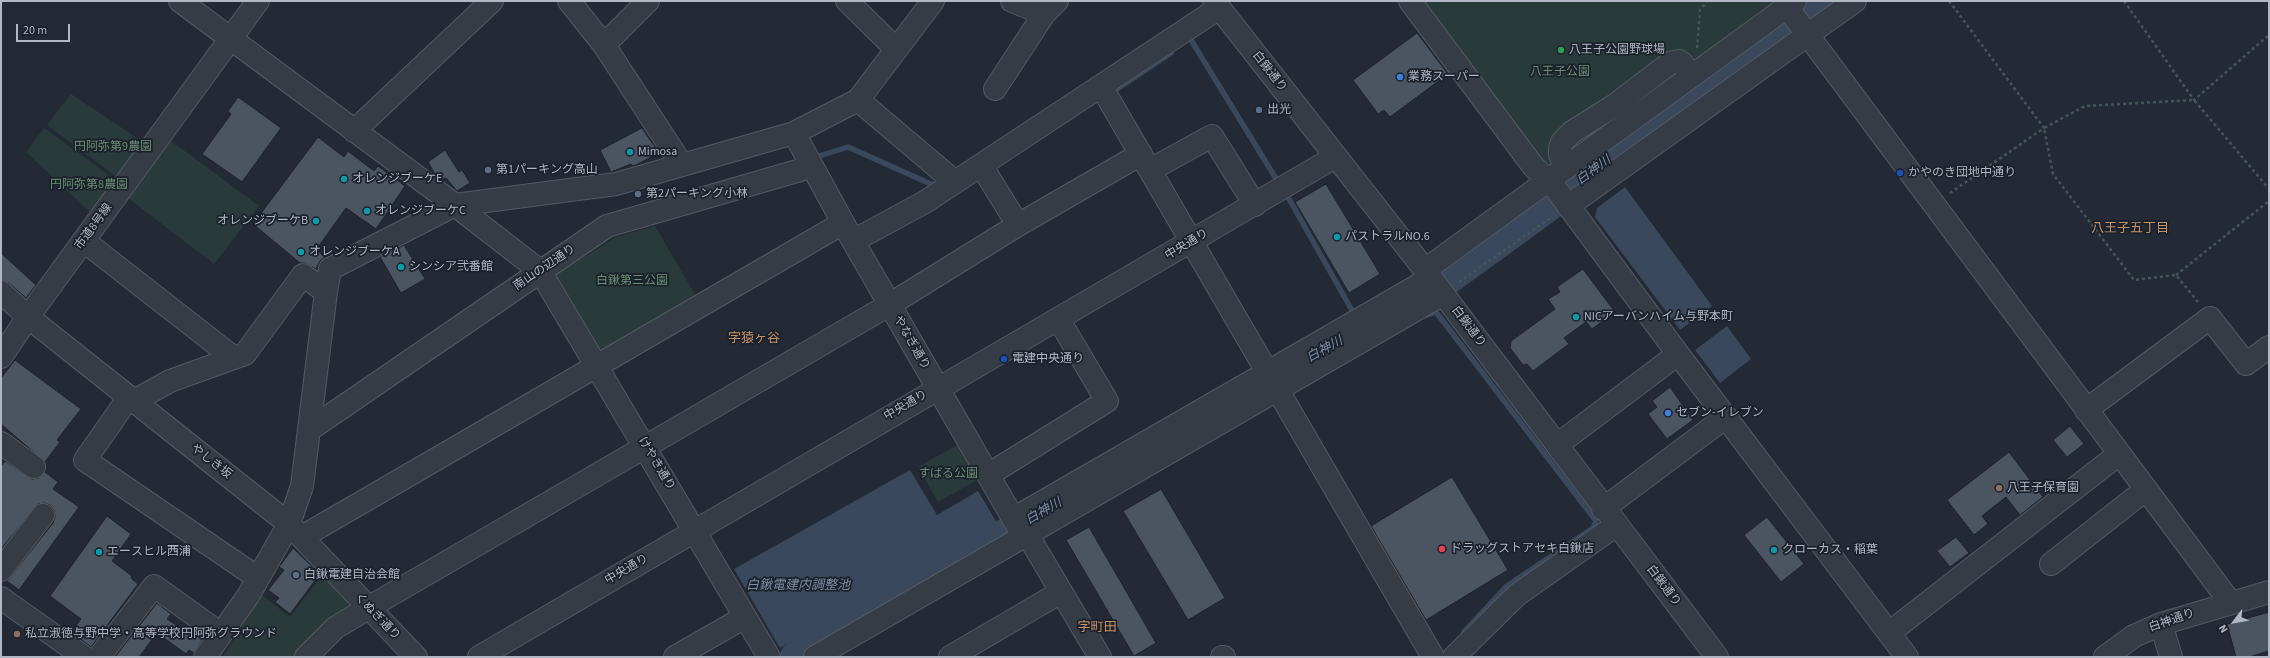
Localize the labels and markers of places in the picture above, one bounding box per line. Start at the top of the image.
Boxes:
place label: 八王子公園野球場 [1569,43,1665,57]
marker: 八王子公園野球場 [1556,45,1566,55]
place label: 業務スーパー [1408,70,1480,84]
marker: 業務スーパー [1395,72,1405,82]
place label: 出光 [1267,103,1291,117]
marker: 出光 [1254,105,1264,115]
place label: Mimosa [638,145,677,159]
marker: Mimosa [625,147,635,157]
place label: 第1パーキング高山 [496,163,598,177]
marker: 第1パーキング高山 [483,165,493,175]
place label: かやのき団地中通り [1908,166,2016,180]
marker: かやのき団地中通り [1895,168,1905,178]
place label: オレンジブーケE [352,172,442,186]
marker: オレンジブーケE [339,174,349,184]
place label: 第2パーキング小林 [646,187,748,201]
marker: 第2パーキング小林 [633,189,643,199]
place label: オレンジブーケC [375,204,466,218]
marker: オレンジブーケC [362,206,372,216]
place label: オレンジブーケB [217,214,308,228]
marker: オレンジブーケB [311,216,321,226]
place label: パストラルNO.6 [1345,230,1430,244]
marker: パストラルNO.6 [1332,232,1342,242]
place label: オレンジブーケA [309,245,400,259]
marker: オレンジブーケA [296,247,306,257]
place label: シンシア弐番館 [409,260,493,274]
marker: シンシア弐番館 [396,262,406,272]
place label: NICアーバンハイム与野本町 [1584,310,1733,324]
marker: NICアーバンハイム与野本町 [1571,312,1581,322]
place label: 電建中央通り [1012,352,1084,366]
marker: 電建中央通り [999,354,1009,364]
place label: セブン-イレブン [1676,406,1764,420]
marker: セブン-イレブン [1663,408,1673,418]
place label: 八王子保育園 [2007,481,2079,495]
marker: 八王子保育園 [1994,483,2004,493]
place label: ドラッグストアセキ白鍬店 [1450,542,1594,556]
place label: クローカス・稲葉 [1782,543,1878,557]
marker: ドラッグストアセキ白鍬店 [1437,544,1447,554]
place label: エースヒル西浦 [107,545,191,559]
marker: クローカス・稲葉 [1769,545,1779,555]
marker: エースヒル西浦 [94,547,104,557]
place label: 白鍬電建自治会館 [304,568,400,582]
marker: 白鍬電建自治会館 [291,570,301,580]
place label: 私立淑徳与野中学・高等学校円阿弥グラウンド [25,627,277,641]
marker: 私立淑徳与野中学・高等学校円阿弥グラウンド [12,629,22,639]

